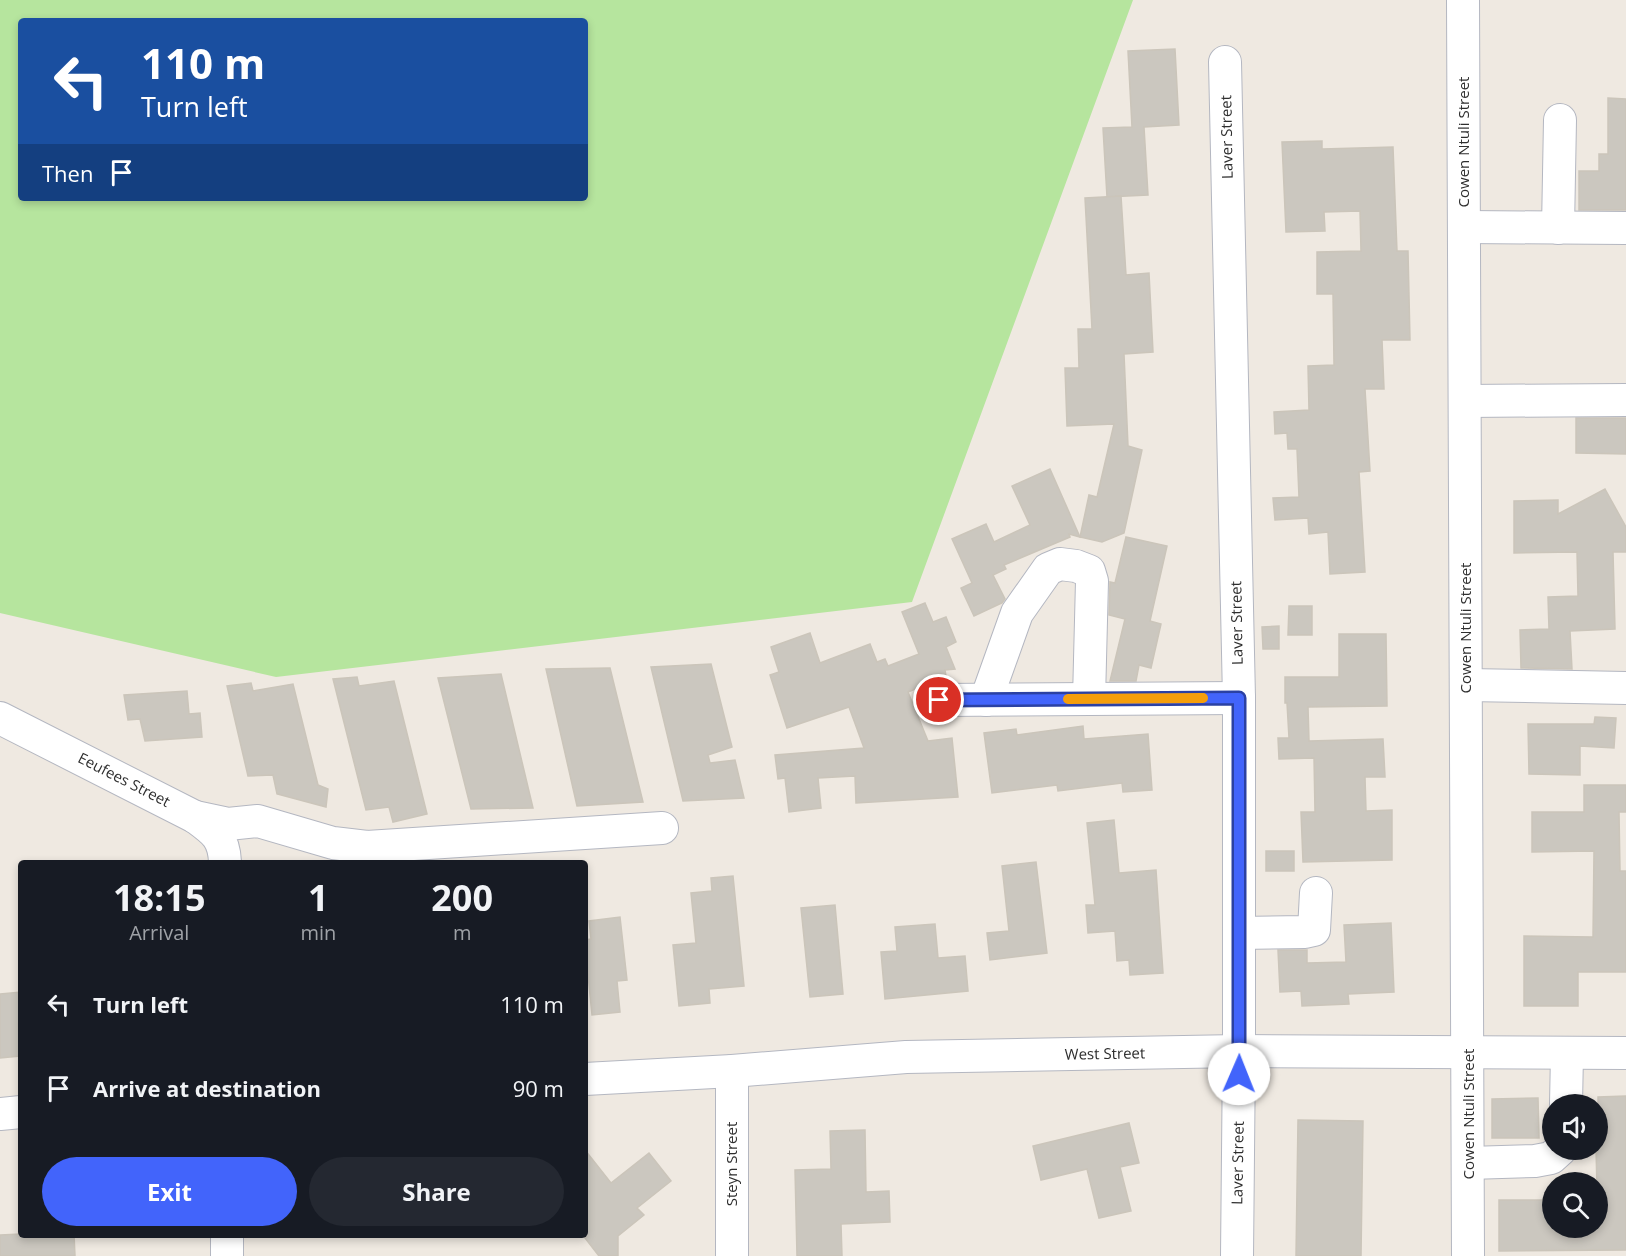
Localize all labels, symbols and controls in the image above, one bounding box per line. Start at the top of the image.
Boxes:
text: 110 m [141,34,265,91]
icon: left [42,42,120,120]
street label: Cowen Ntuli Street [1453,77,1473,207]
text: Turn left [141,88,248,125]
street label: Laver Street [1215,95,1237,179]
icon: arrive [105,156,138,189]
text: Then [42,158,93,188]
street label: Cowen Ntuli Street [1455,563,1475,693]
street label: Laver Street [1225,581,1247,665]
pin [913,674,964,725]
icon: arrive [922,683,955,716]
street label: Eeufees Street [75,747,174,811]
text: 18:15 [113,873,206,922]
text: 1 [308,873,329,922]
text: 200 [431,873,493,922]
text: Arrival [129,919,189,946]
text: min [300,919,336,946]
text: m [453,919,471,946]
icon: left [42,988,75,1021]
text: Turn left [93,989,188,1019]
text: 110 m [500,989,564,1019]
street label: West Street [1065,1042,1145,1064]
position arrow [1207,1042,1271,1106]
street label: Cowen Ntuli Street [1458,1049,1478,1179]
icon: arrive [42,1072,75,1105]
text: Arrive at destination [93,1073,321,1103]
text: 90 m [513,1073,564,1103]
map controls [1542,1094,1608,1238]
button: sound [1542,1094,1608,1160]
street label: Laver Street [1226,1121,1248,1205]
street label: Steyn Street [721,1122,741,1206]
button: Exit [42,1157,297,1226]
button: Share [309,1157,564,1226]
button: search [1542,1172,1608,1238]

